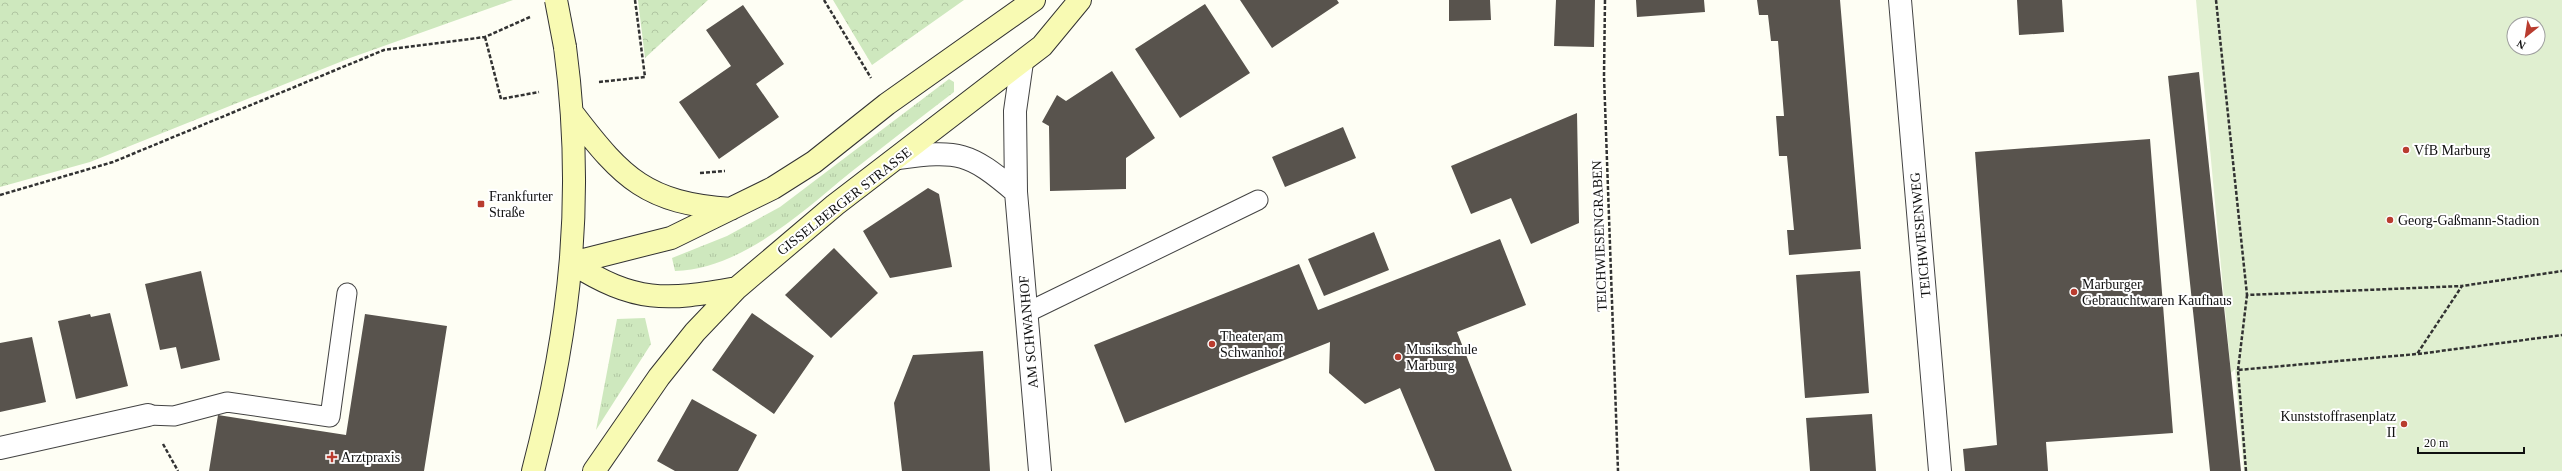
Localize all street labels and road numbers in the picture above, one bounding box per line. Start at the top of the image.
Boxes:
street label: GISSELBERGER STRASSE [774,144,914,258]
street label: TEICHWIESENGRABEN [1589,160,1610,312]
street label: TEICHWIESENWEG [1908,172,1933,298]
street label: AM SCHWANHOF [1016,275,1041,389]

